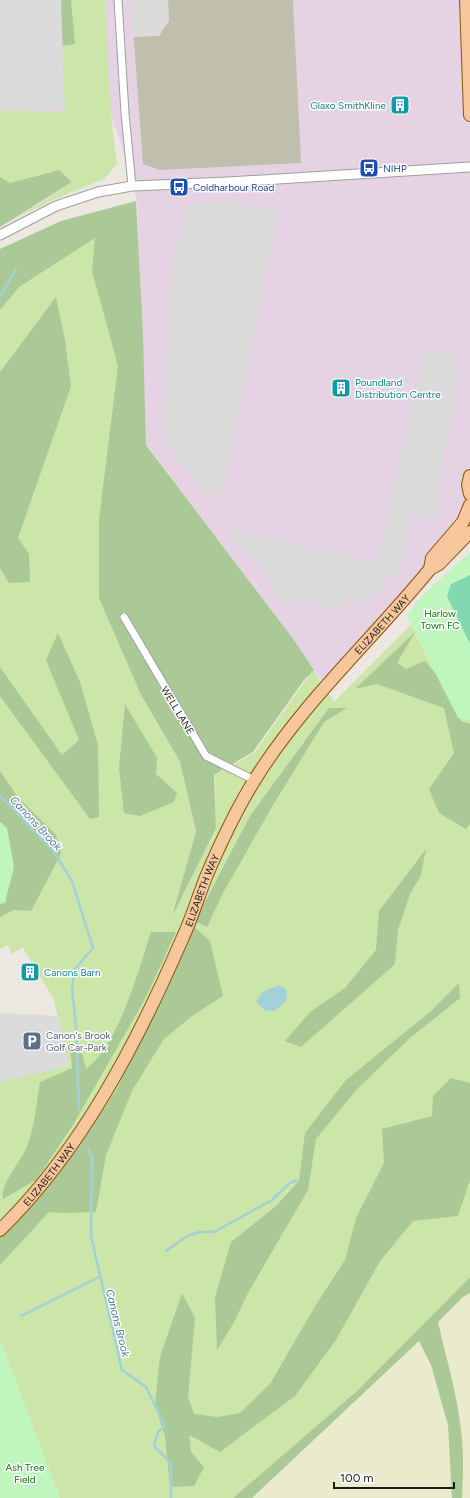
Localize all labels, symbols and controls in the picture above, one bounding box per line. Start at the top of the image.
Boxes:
building icon: Glaxo SmithKline [389,94,411,116]
place label: Glaxo SmithKline [310,99,387,112]
bus stop icon: NIHP [358,157,380,179]
place label: NIHP [383,162,407,175]
bus stop icon: Coldharbour Road [168,176,190,198]
place label: Coldharbour Road [193,181,274,194]
place label: Poundland Distribution Centre [355,376,441,401]
building icon: Poundland Distribution Centre [330,377,352,399]
street label: ELIZABETH WAY [352,592,413,657]
park label: Harlow Town FC [420,607,460,632]
street label: WELL LANE [158,684,197,737]
water label: Canons Brook [7,793,65,854]
street label: ELIZABETH WAY [182,852,222,929]
building icon: Canons Barn [19,961,41,983]
place label: Canons Barn [44,966,101,979]
place label: Canon's Brook Golf Car-Park [46,1029,110,1054]
parking icon: Canon's Brook Golf Car-Park [21,1030,43,1052]
street label: ELIZABETH WAY [20,1141,78,1209]
water label: Canons Brook [103,1288,132,1359]
park label: Ash Tree Field [6,1461,45,1486]
scale bar [334,1464,454,1490]
text: 100 m [340,1471,374,1485]

